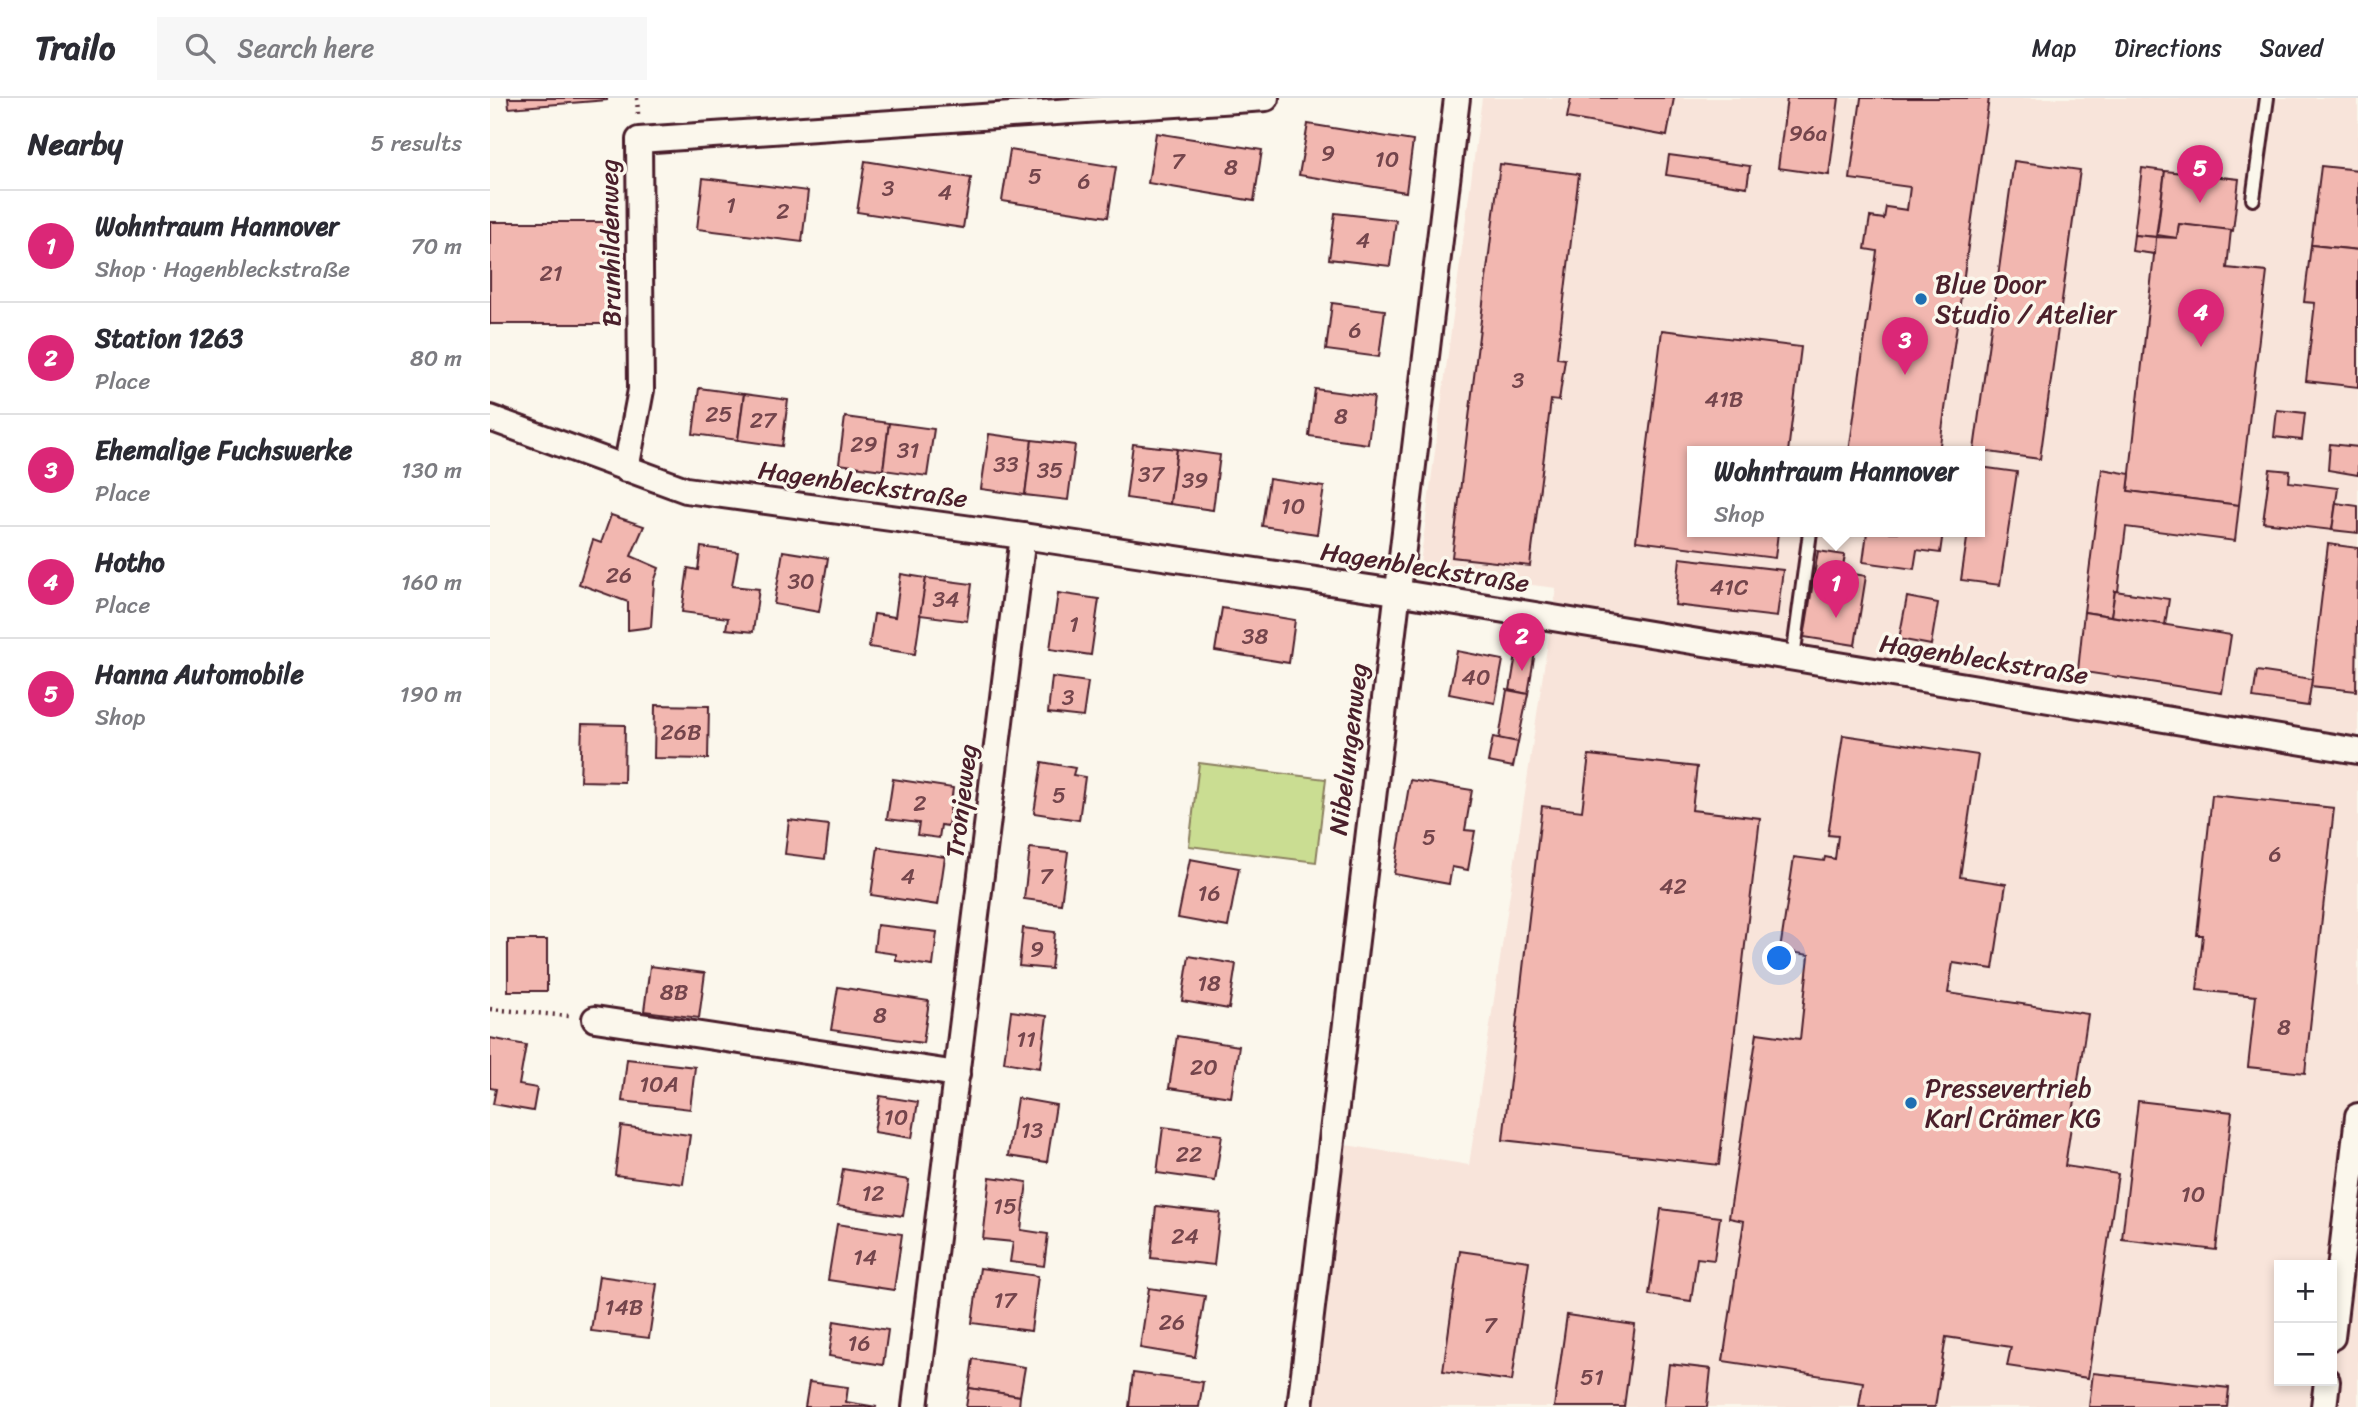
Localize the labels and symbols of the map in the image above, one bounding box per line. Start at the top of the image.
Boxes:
house number: 96a [1789,113,1827,154]
house number: 9 [1321,133,1335,174]
house number: 10 [1375,139,1399,180]
house number: 7 [1171,141,1186,182]
pin: 5 [2177,145,2223,203]
house number: 8 [1224,147,1238,188]
house number: 5 [1028,156,1042,197]
street label: Brunhildenweg [586,159,634,327]
house number: 6 [1077,161,1091,202]
house number: 3 [882,168,895,209]
house number: 4 [938,172,952,213]
house number: 1 [726,185,736,226]
house number: 2 [776,191,790,232]
house number: 4 [1356,220,1370,261]
house number: 21 [539,253,563,294]
place label: Blue Door Studio / Atelier [1935,261,2118,337]
pin: 4 [2178,289,2224,347]
marker: Blue Door Studio / Atelier [1913,291,1929,307]
house number: 6 [1348,310,1362,351]
pin: 3 [1882,317,1928,375]
house number: 3 [1512,360,1525,401]
house number: 41B [1705,379,1743,420]
house number: 25 [705,394,733,435]
house number: 8 [1334,396,1348,437]
house number: 27 [750,400,778,441]
house number: 29 [850,424,878,465]
house number: 31 [897,430,919,471]
house number: 33 [993,444,1019,485]
street label: Hagenbleckstraße [755,447,971,521]
house number: 35 [1037,450,1063,491]
house number: 37 [1138,454,1166,495]
house number: 39 [1182,460,1208,501]
house number: 10 [1281,486,1305,527]
street label: Hagenbleckstraße [1317,528,1533,606]
house number: 26 [606,555,632,596]
pin: 1 [1813,560,1859,618]
house number: 30 [787,561,815,602]
house number: 41C [1710,567,1749,608]
house number: 34 [932,579,960,620]
house number: 1 [1069,604,1079,645]
pin: 2 [1499,613,1545,671]
house number: 38 [1242,616,1268,657]
street label: Hagenbleckstraße [1876,620,2092,698]
house number: 40 [1462,657,1490,698]
street label: Nibelungenweg [1315,660,1381,838]
house number: 3 [1062,677,1075,718]
house number: 26B [661,712,701,753]
street label: Tronjeweg [931,741,991,861]
house number: 5 [1052,775,1066,816]
house number: 2 [913,783,927,824]
house number: 5 [1422,817,1436,858]
house number: 6 [2268,834,2282,875]
house number: 4 [901,856,915,897]
house number: 7 [1039,856,1054,897]
house number: 42 [1659,866,1687,907]
house number: 16 [1198,873,1220,914]
house number: 9 [1030,929,1044,970]
your location [1762,941,1796,975]
house number: 18 [1197,963,1221,1004]
house number: 8B [660,972,688,1013]
house number: 8 [873,995,887,1036]
house number: 8 [2277,1007,2291,1048]
house number: 11 [1016,1019,1036,1060]
house number: 20 [1190,1047,1218,1088]
house number: 10A [639,1064,679,1105]
place label: Pressevertrieb Karl Crämer KG [1925,1065,2101,1141]
marker: Pressevertrieb Karl Crämer KG [1903,1095,1919,1111]
house number: 10 [884,1097,908,1138]
house number: 13 [1021,1110,1044,1151]
house number: 22 [1176,1134,1202,1175]
house number: 12 [861,1173,885,1214]
house number: 10 [2181,1174,2205,1215]
house number: 15 [993,1186,1017,1227]
house number: 24 [1171,1216,1199,1257]
house number: 14 [853,1237,877,1278]
house number: 17 [994,1280,1018,1321]
house number: 14B [605,1287,643,1328]
house number: 26 [1159,1302,1185,1343]
house number: 7 [1483,1305,1498,1346]
house number: 16 [848,1323,870,1364]
house number: 51 [1580,1357,1604,1398]

